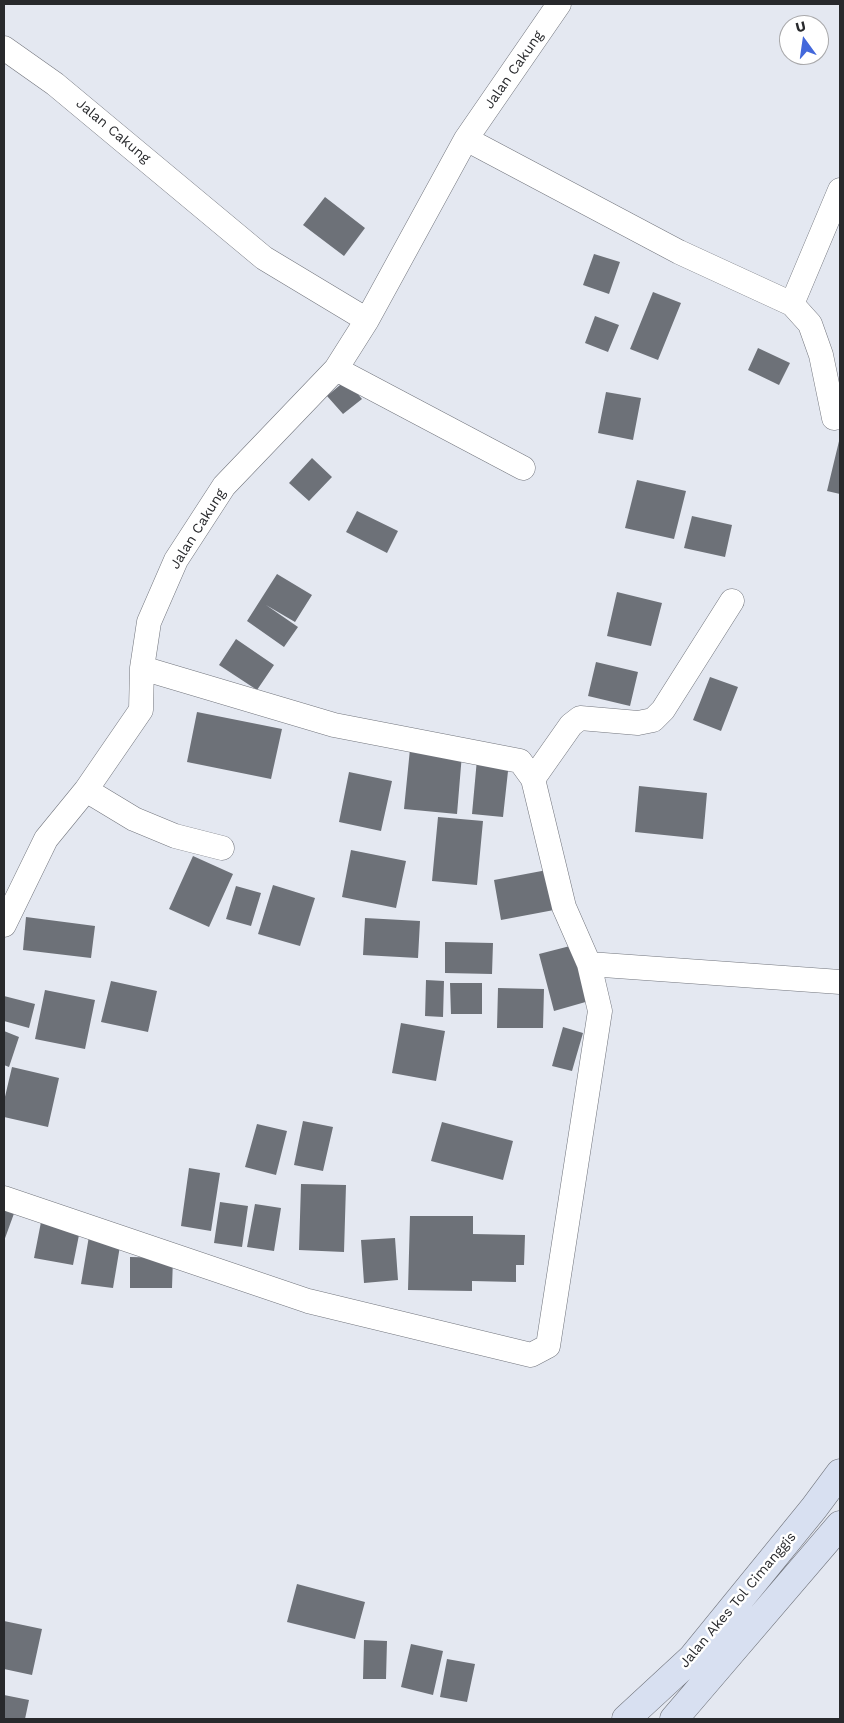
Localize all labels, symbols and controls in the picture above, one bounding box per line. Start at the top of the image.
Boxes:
north arrow [779,15,829,65]
text: U [794,17,807,35]
street label: Jalan Cakung [481,28,547,112]
street label: Jalan Cakung [73,95,153,167]
street label: Jalan Cakung [167,486,229,572]
street label: Jalan Akes Tol Cimanggis [676,1529,800,1671]

